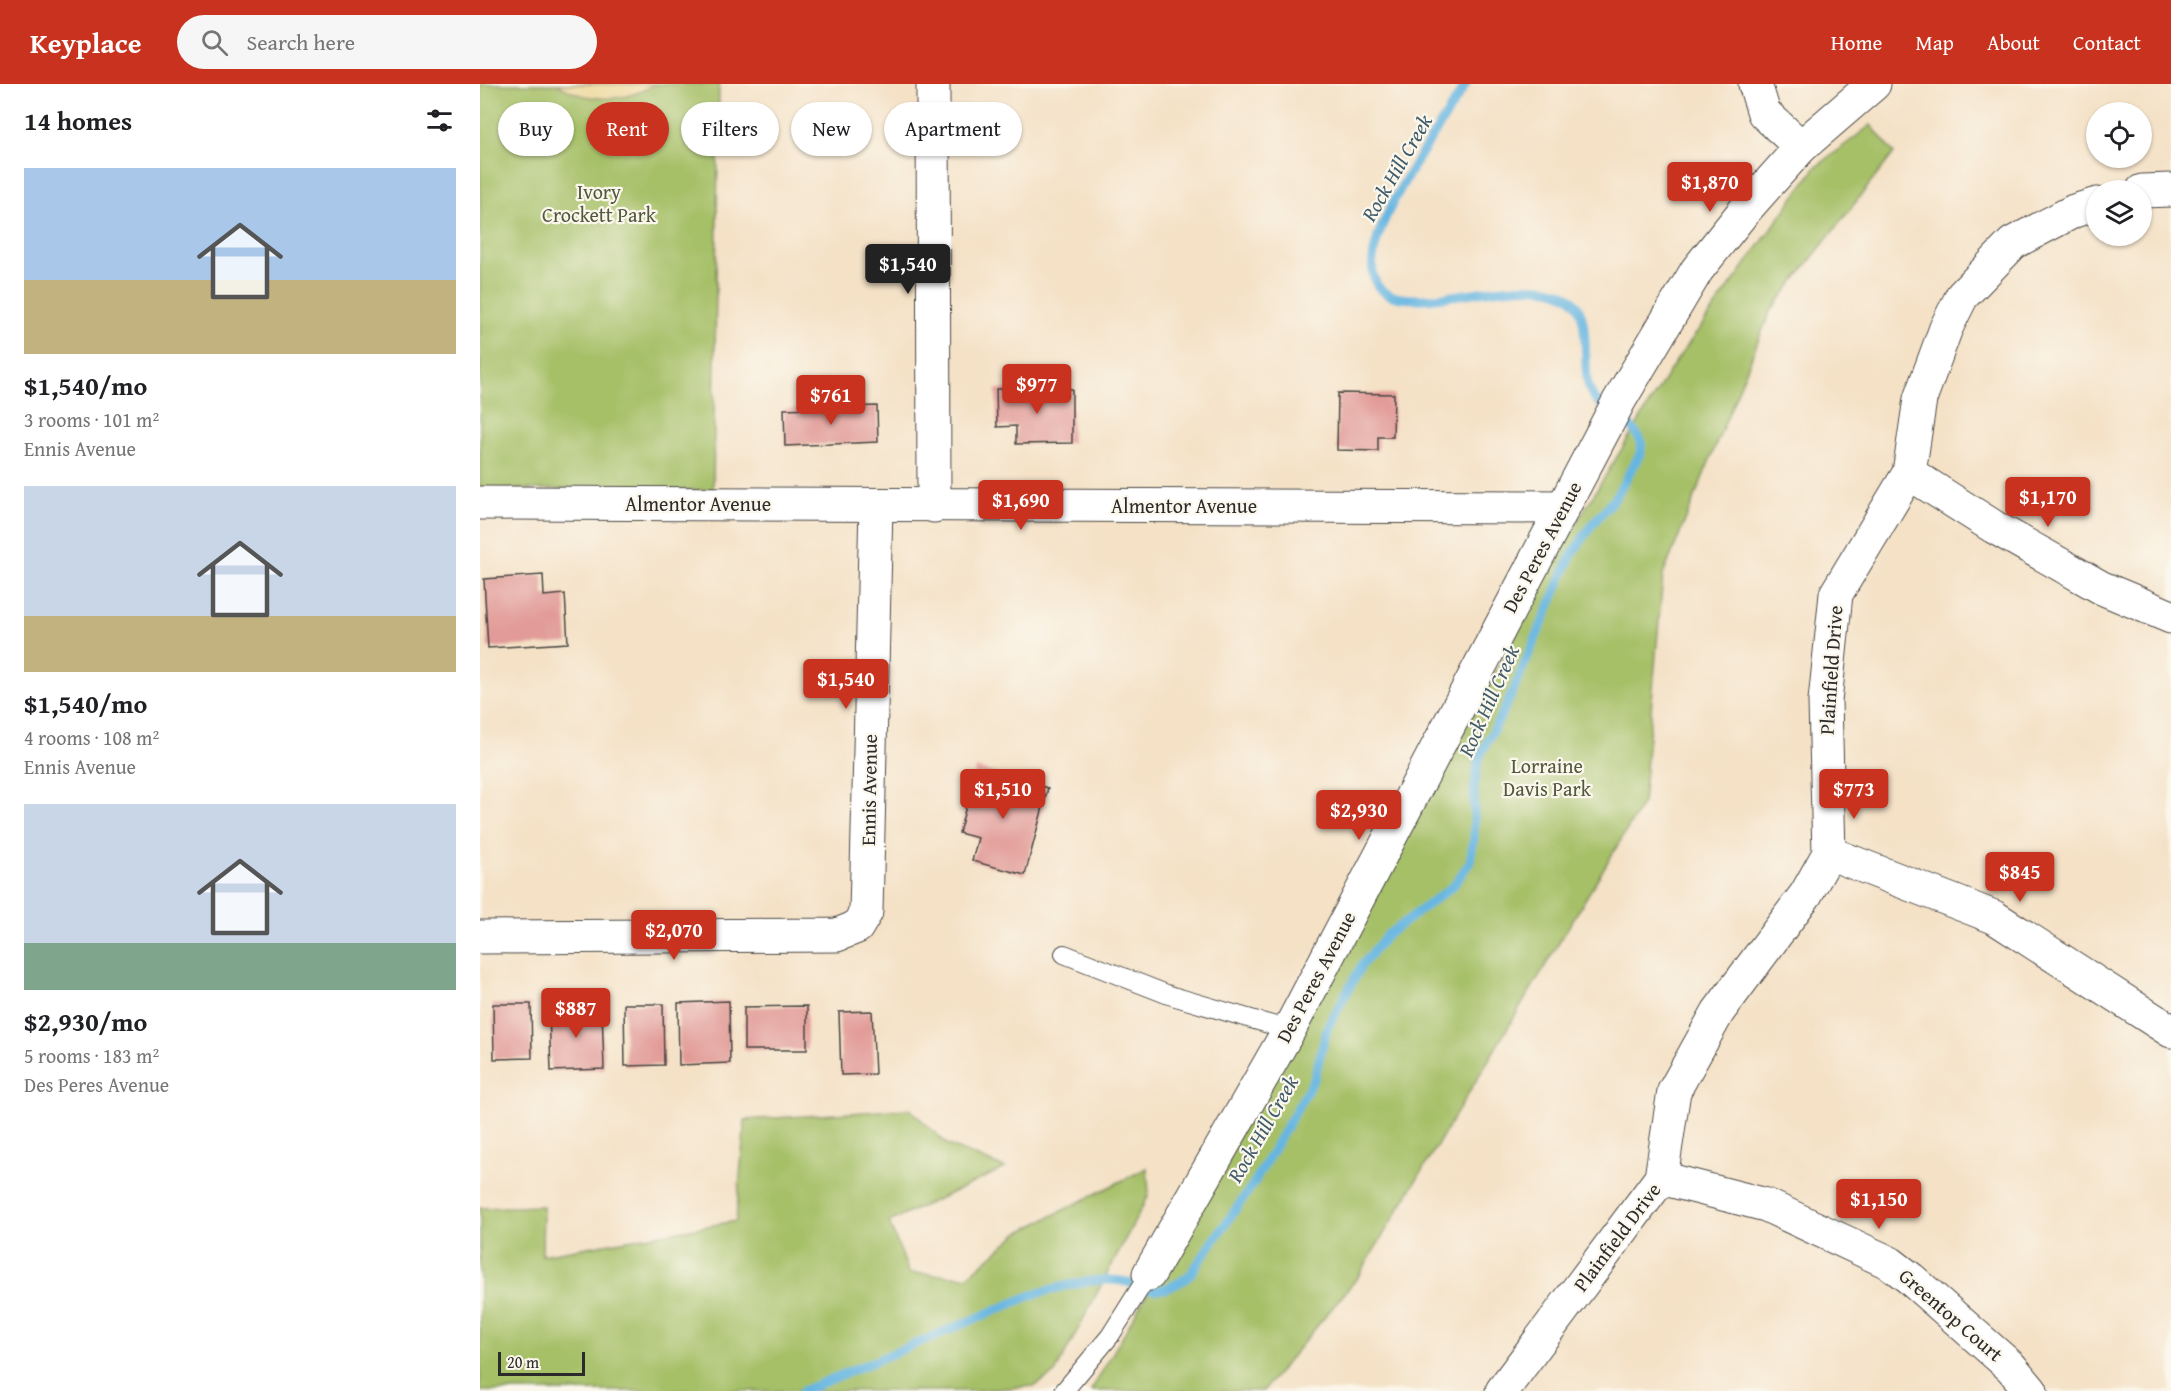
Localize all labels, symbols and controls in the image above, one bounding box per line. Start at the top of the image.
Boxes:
search box [177,15,597,69]
text: Keyplace [30,22,141,63]
icon: search [198,26,231,59]
text: Search here [246,26,355,58]
text: Home [1831,27,1882,58]
text: Map [1915,27,1954,58]
text: About [1987,27,2040,58]
text: Contact [2073,27,2141,58]
text: 14 homes [24,101,132,140]
chip: Buy [498,102,574,156]
chip: Rent [586,102,669,156]
chip: Filters [681,102,779,156]
chip: New [791,102,872,156]
chip: Apartment [884,102,1022,156]
map controls [2086,102,2152,246]
button: locate [2086,102,2152,168]
icon: filters [423,104,456,137]
water label: Rock Hill Creek [1353,108,1440,228]
pin: $1,870 [1661,162,1759,213]
text: $1,870 [1681,167,1739,196]
park label: Ivory Crockett Park [542,177,657,229]
button: layers [2086,180,2152,246]
icon: home [186,207,294,315]
pin: $1,540 [859,244,957,295]
text: $1,540 [879,249,937,278]
pin: $977 [1001,364,1073,415]
text: $1,540/mo [24,366,147,405]
text: $977 [1016,369,1058,398]
pin: $761 [795,375,867,426]
text: $761 [810,380,852,409]
text: 3 rooms · 101 m² [24,405,159,434]
text: Ennis Avenue [24,434,136,463]
street label: Des Peres Avenue [1495,476,1588,618]
pin: $1,170 [1999,477,2097,528]
pin: $1,690 [972,480,1070,531]
text: $1,170 [2019,482,2077,511]
text: $1,690 [992,485,1050,514]
street label: Almentor Avenue [625,489,771,518]
street label: Almentor Avenue [1111,491,1257,520]
icon: home [186,525,294,633]
street label: Plainfield Drive [1812,604,1849,736]
water label: Rock Hill Creek [1450,640,1527,762]
pin: $1,540 [797,659,895,710]
text: $1,540 [817,664,875,693]
text: $1,540/mo [24,684,147,723]
text: 4 rooms · 108 m² [24,723,159,752]
street label: Ennis Avenue [853,734,884,846]
park label: Lorraine Davis Park [1503,751,1592,803]
text: Ennis Avenue [24,752,136,781]
pin: $1,510 [954,769,1052,820]
pin: $773 [1818,769,1890,820]
text: $1,510 [974,774,1032,803]
text: $773 [1833,774,1875,803]
pin: $2,930 [1310,790,1408,841]
text: $2,930 [1330,795,1388,824]
icon: home [186,843,294,951]
pin: $845 [1984,852,2056,903]
text: $845 [1999,857,2041,886]
street label: Des Peres Avenue [1269,906,1362,1048]
pin: $2,070 [625,910,723,961]
text: $2,070 [645,915,703,944]
pin: $887 [540,988,612,1039]
text: $887 [555,993,597,1022]
text: $2,930/mo [24,1002,147,1041]
text: 5 rooms · 183 m² [24,1041,159,1070]
water label: Rock Hill Creek [1219,1069,1306,1189]
text: Des Peres Avenue [24,1070,169,1099]
street label: Plainfield Drive [1566,1176,1667,1297]
pin: $1,150 [1830,1179,1928,1230]
text: $1,150 [1850,1184,1908,1213]
street label: Greentop Court [1893,1261,2010,1368]
scale bar [498,1349,585,1376]
text: 20 m [507,1350,539,1374]

